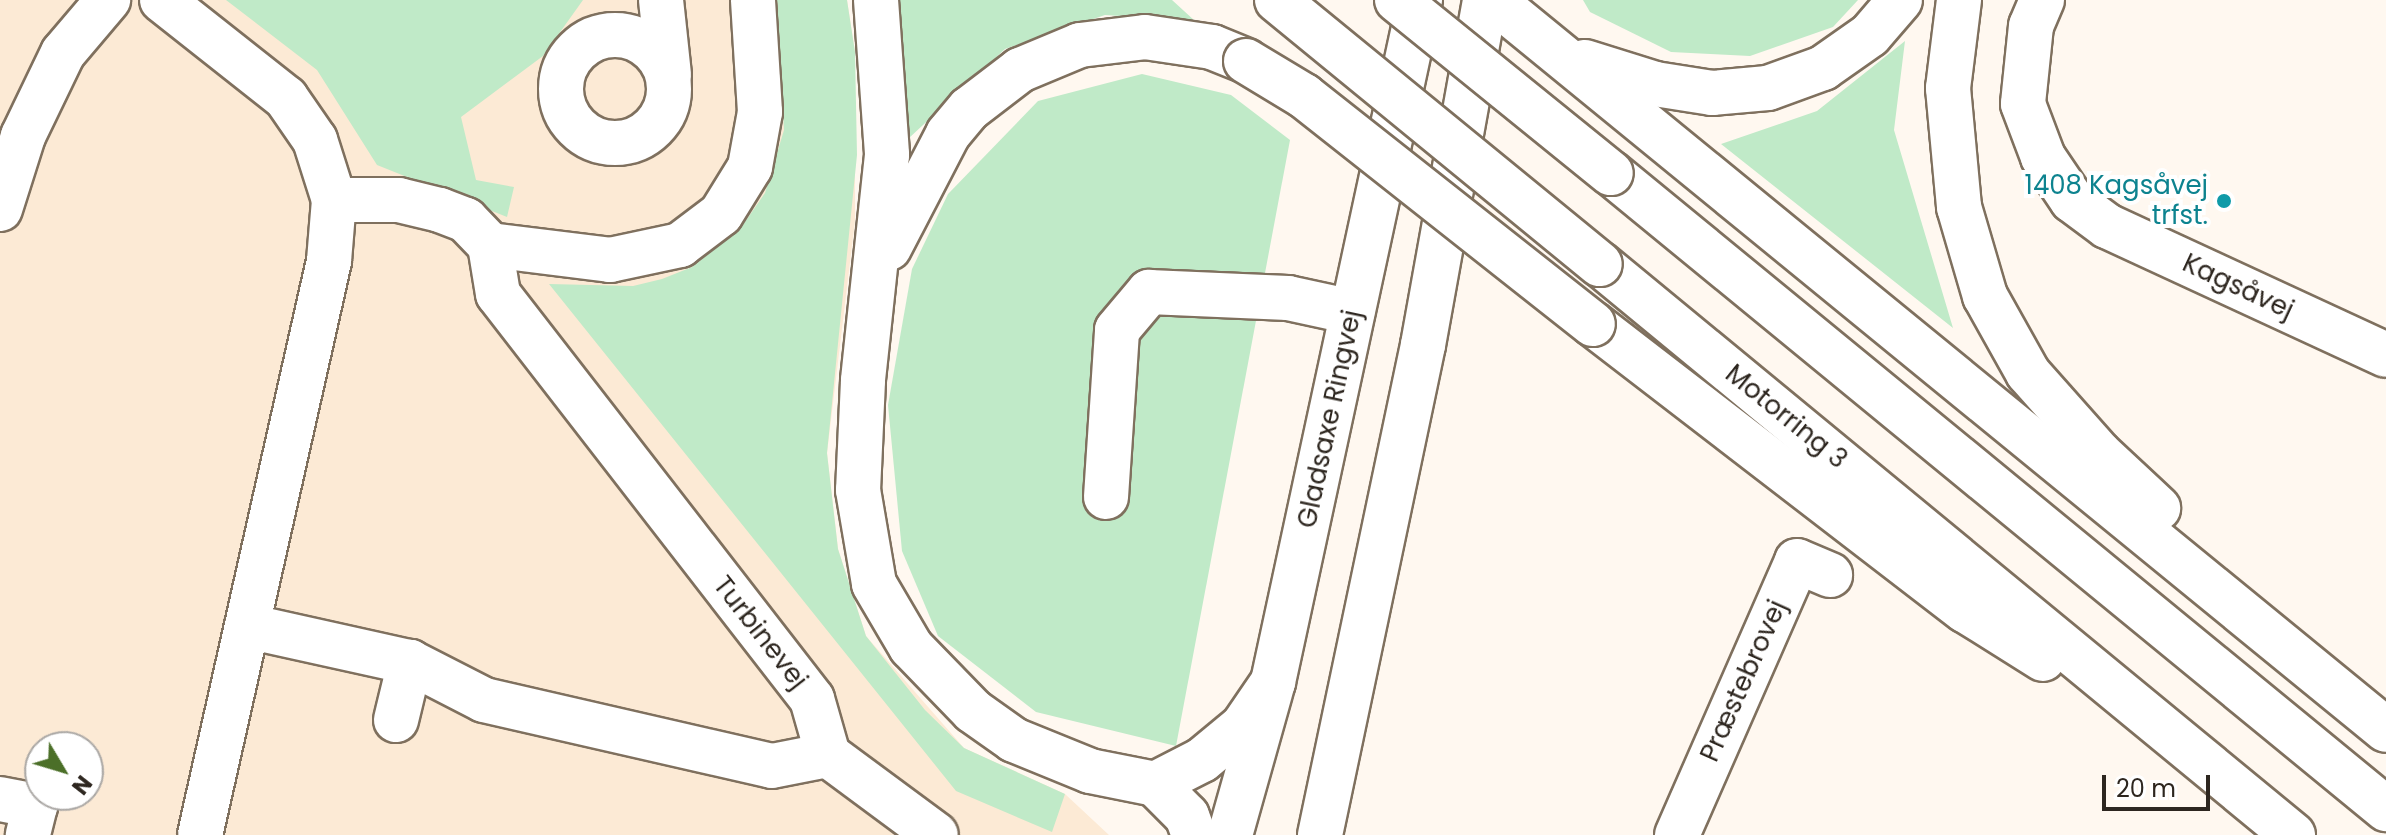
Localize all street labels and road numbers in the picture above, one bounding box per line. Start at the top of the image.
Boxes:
street label: Kagsåvej [2177,248,2299,326]
street label: Gladsaxe Ringvej [1292,307,1368,531]
street label: Motorring 3 [1719,358,1853,476]
street label: Turbinevej [706,570,814,696]
street label: Præstebrovej [1694,595,1794,767]

